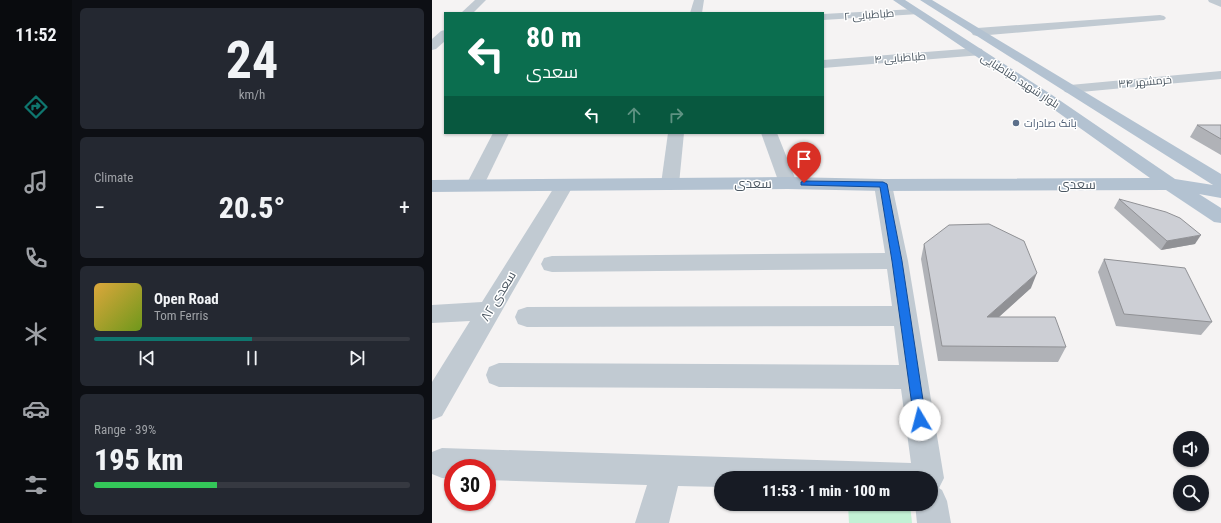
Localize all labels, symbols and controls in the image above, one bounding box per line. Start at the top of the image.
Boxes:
street label: طباطبایی ۲ [843,7,895,23]
text: 80 m [526,21,582,54]
text: 11:52 [15,24,57,45]
icon: left [460,28,512,80]
text: 24 [226,30,278,91]
street label: طباطبایی ۴ [874,50,926,66]
street label: بلوار شهید طباطبایی [978,51,1062,111]
text: سعدی [526,61,578,82]
street label: خرمشهر ۳۴ [1118,73,1172,91]
text: km/h [239,87,265,102]
icon: directions [22,93,50,121]
icon: left [581,104,603,126]
icon: ahead [623,104,645,126]
icon: right [665,104,687,126]
place label: بانک صادرات [1024,117,1077,130]
marker: بانک صادرات [1011,118,1021,128]
pin [787,142,821,183]
icon: arrive [793,148,815,170]
icon: music [22,168,50,196]
text: Climate [94,170,133,185]
street label: سعدی [734,176,772,191]
street label: سعدی [1058,177,1096,192]
text: 20.5° [219,190,285,225]
text: − [94,195,105,220]
text: + [399,195,410,220]
icon: phone [22,244,50,272]
street label: سعدی ۸۲ [477,268,519,324]
text: Open Road [154,290,219,308]
text: Tom Ferris [154,308,208,323]
icon: climate [22,320,50,348]
icon: previous [136,347,158,369]
icon: pause [241,347,263,369]
icon: next [346,347,368,369]
icon: car [22,395,50,423]
position arrow [899,399,941,441]
text: Range · 39% [94,422,156,437]
map controls [1173,431,1209,511]
button: sound [1173,431,1209,467]
text: 195 km [94,442,183,477]
speed limit sign: 30 [444,459,496,511]
icon: filters [22,471,50,499]
button: search [1173,475,1209,511]
text: 11:53 · 1 min · 100 m [762,482,890,500]

